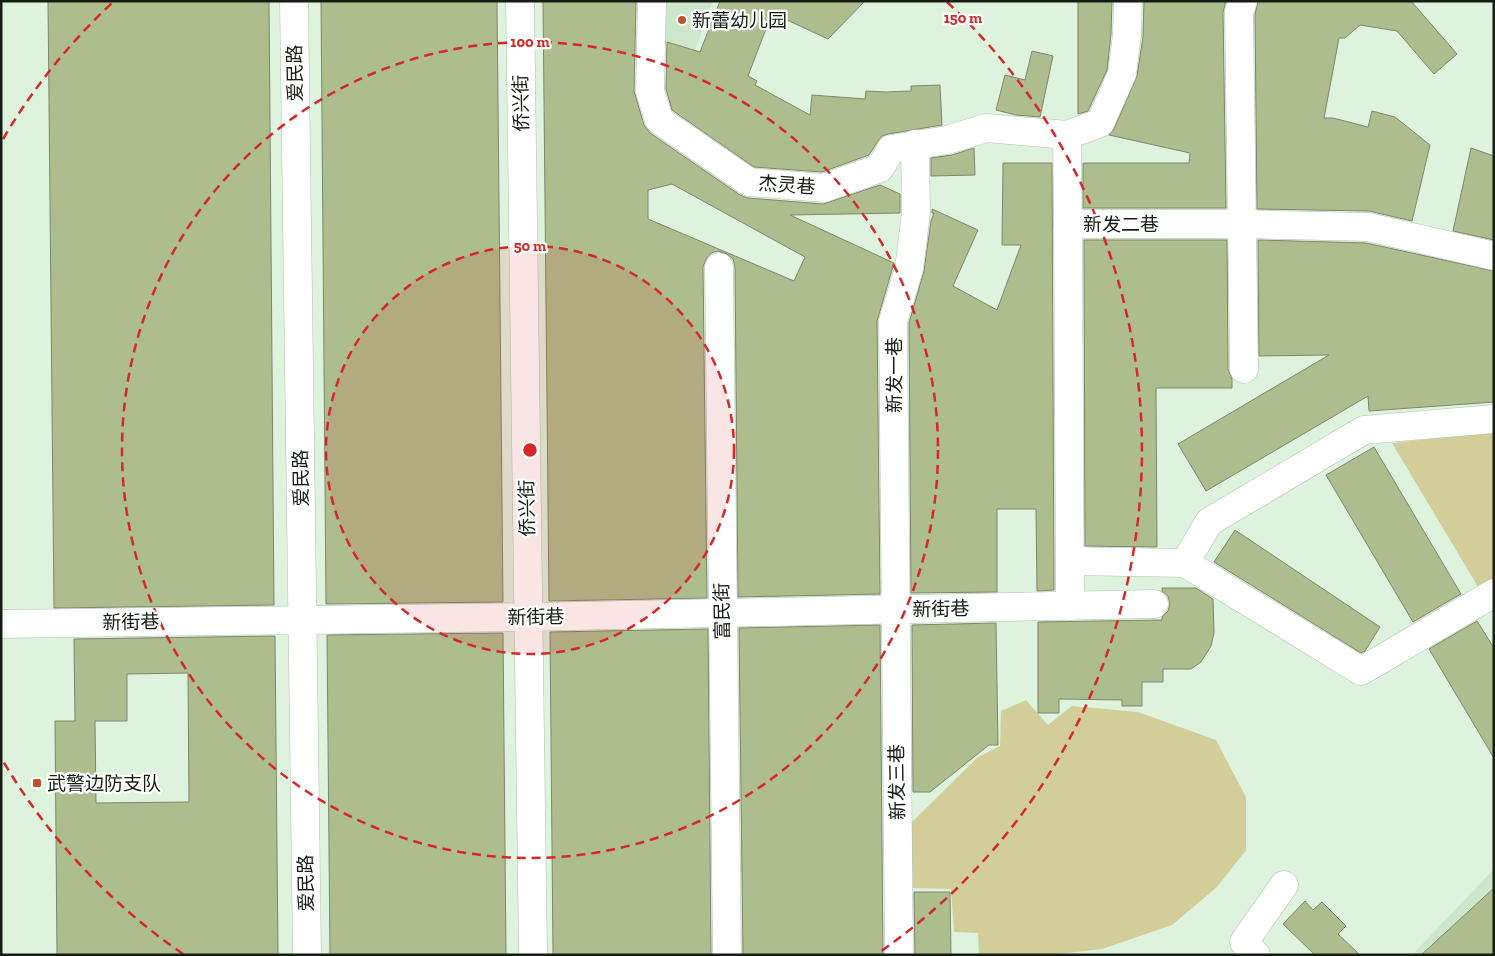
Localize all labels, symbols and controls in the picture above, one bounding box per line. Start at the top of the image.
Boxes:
place label: 新蕾幼儿园 [692,9,787,32]
text: 150 m [944,9,982,27]
marker: 新蕾幼儿园 [676,14,688,26]
text: 100 m [510,33,550,51]
street label: 爱民路 [283,44,307,102]
street label: 侨兴街 [509,74,533,132]
street label: 杰灵巷 [758,172,816,198]
street label: 新发二巷 [1083,213,1159,236]
text: 50 m [514,237,546,255]
street label: 新发一巷 [883,337,906,413]
centre of rings [521,441,539,459]
street label: 爱民路 [289,449,313,507]
street label: 侨兴街 [515,479,539,537]
street label: 富民街 [710,582,734,640]
street label: 新街巷 [912,597,970,621]
street label: 新街巷 [507,605,565,629]
street label: 新街巷 [102,610,160,634]
street label: 新发三巷 [885,744,909,820]
place label: 武警边防支队 [47,772,161,795]
marker: 武警边防支队 [31,777,43,789]
street label: 爱民路 [294,854,318,912]

